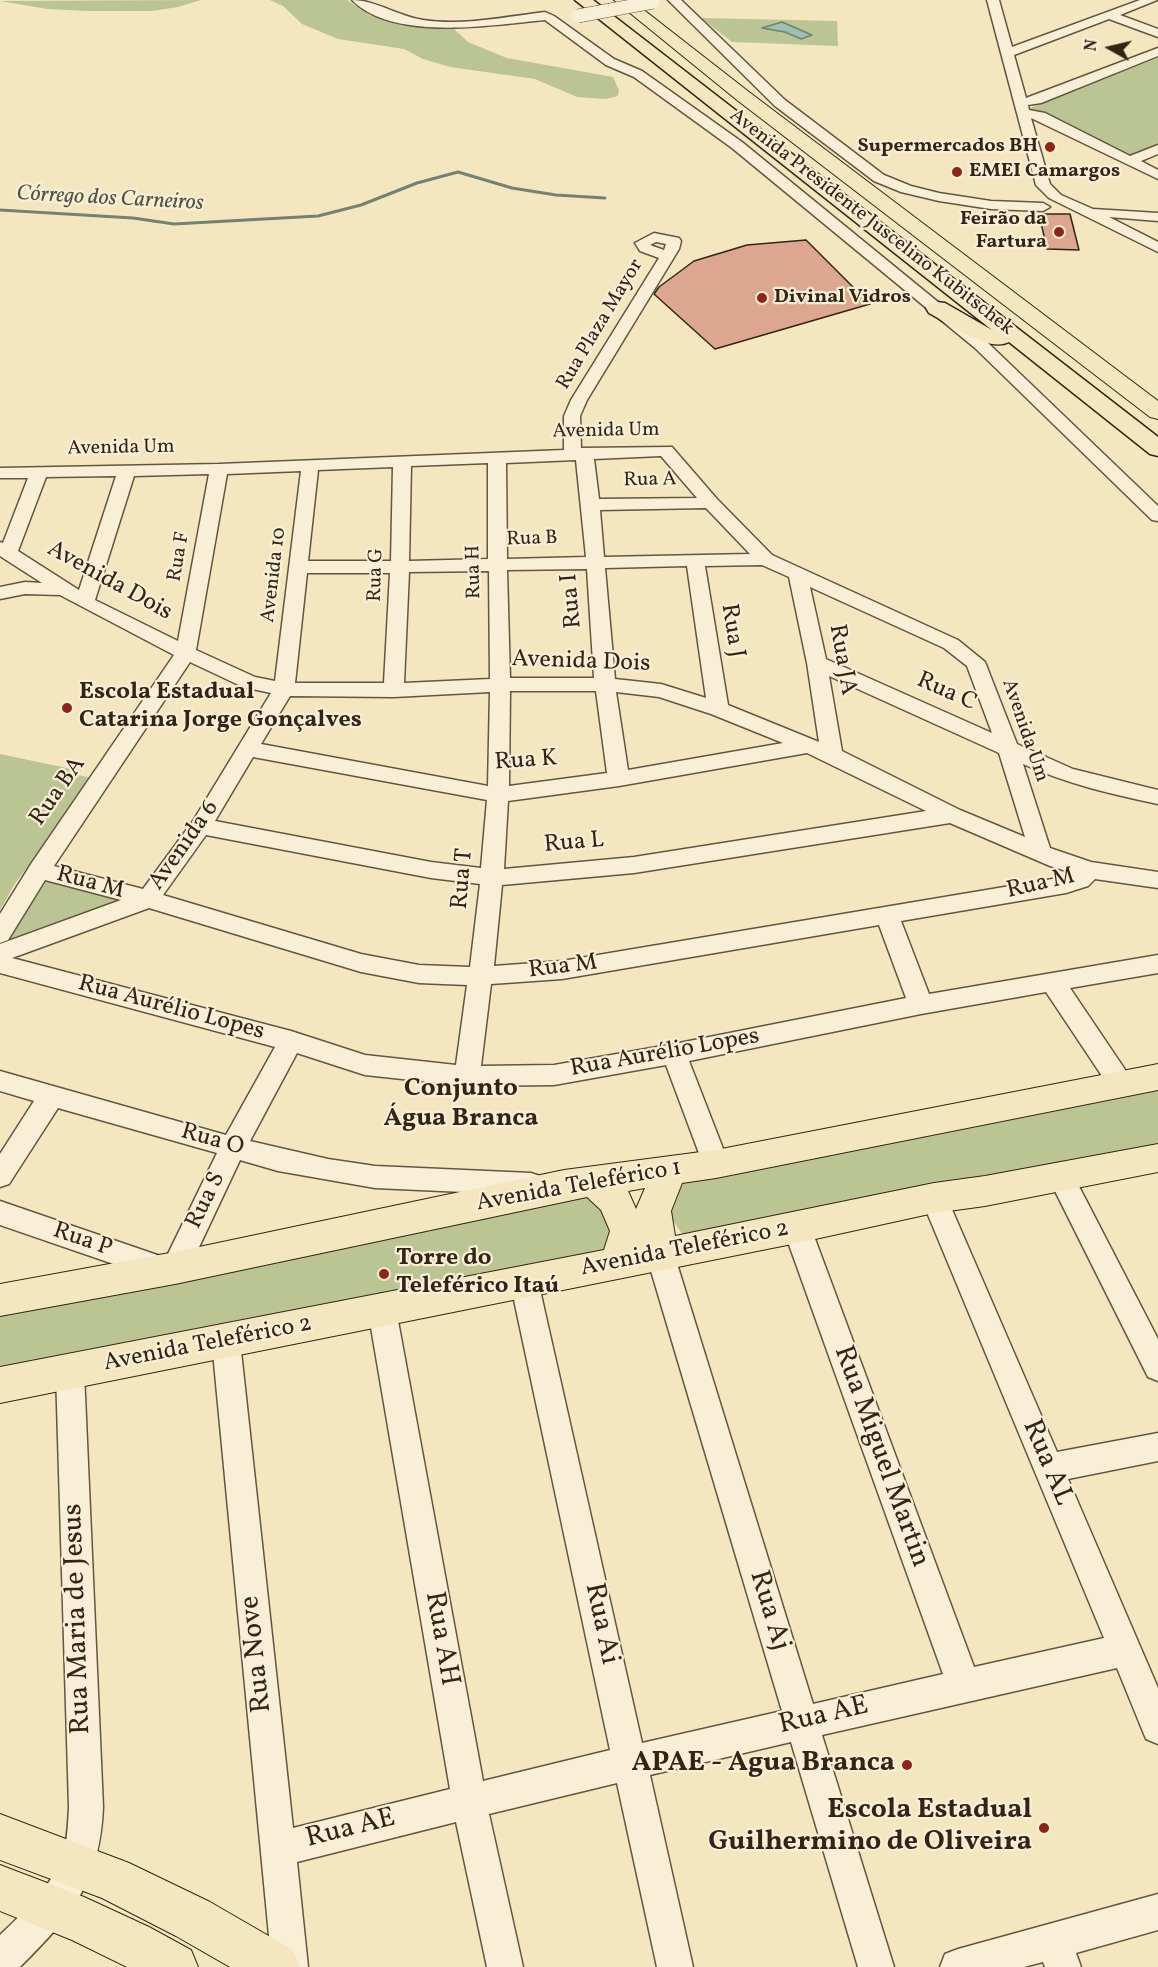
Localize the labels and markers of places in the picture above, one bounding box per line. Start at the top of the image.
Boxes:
place label: Supermercados BH [857,135,1038,159]
marker: Supermercados BH [1043,140,1057,154]
place label: EMEI Camargos [969,160,1120,184]
marker: EMEI Camargos [950,165,964,179]
place label: Feirão da Fartura [960,208,1047,255]
marker: Feirão da Fartura [1052,225,1066,239]
place label: Divinal Vidros [774,286,911,310]
marker: Divinal Vidros [755,291,769,305]
place label: Escola Estadual Catarina Jorge Gonçalves [79,680,362,736]
marker: Escola Estadual Catarina Jorge Gonçalves [60,701,74,715]
place label: Torre do Teleférico Itaú [396,1246,559,1302]
marker: Torre do Teleférico Itaú [377,1267,391,1281]
place label: APAE - Agua Branca [632,1748,895,1782]
marker: APAE - Agua Branca [900,1758,914,1772]
place label: Escola Estadual Guilhermino de Oliveira [708,1795,1032,1861]
marker: Escola Estadual Guilhermino de Oliveira [1037,1821,1051,1835]

